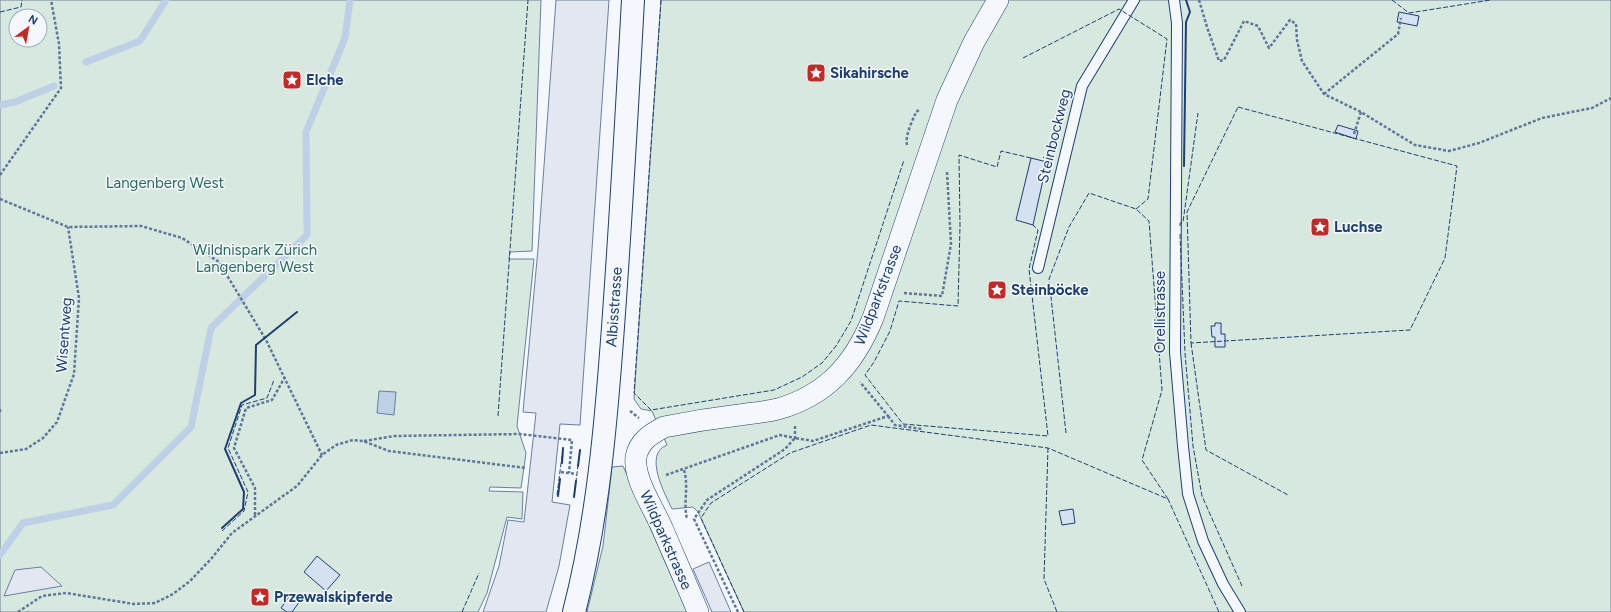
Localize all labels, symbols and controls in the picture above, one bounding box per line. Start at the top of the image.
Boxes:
north arrow [8,8,48,48]
text: N [26,12,40,28]
place icon: Sikahirsche [805,62,827,84]
place label: Sikahirsche [830,64,910,82]
place icon: Elche [281,69,303,91]
place label: Elche [306,71,344,89]
street label: Steinbockweg [1034,87,1074,185]
park label: Langenberg West [106,174,225,192]
place icon: Luchse [1309,216,1331,238]
place label: Luchse [1334,218,1383,236]
park label: Wildnispark Zürich Langenberg West [193,241,317,276]
street label: Wildparkstrasse [851,242,905,348]
street label: Albisstrasse [602,266,626,348]
street label: Orellistrasse [1151,271,1169,353]
place icon: Steinböcke [986,279,1008,301]
place label: Steinböcke [1011,281,1089,299]
street label: Wisentweg [52,297,76,373]
street label: Wildparkstrasse [636,488,696,592]
place icon: Przewalskipferde [249,586,271,608]
place label: Przewalskipferde [274,588,393,606]

